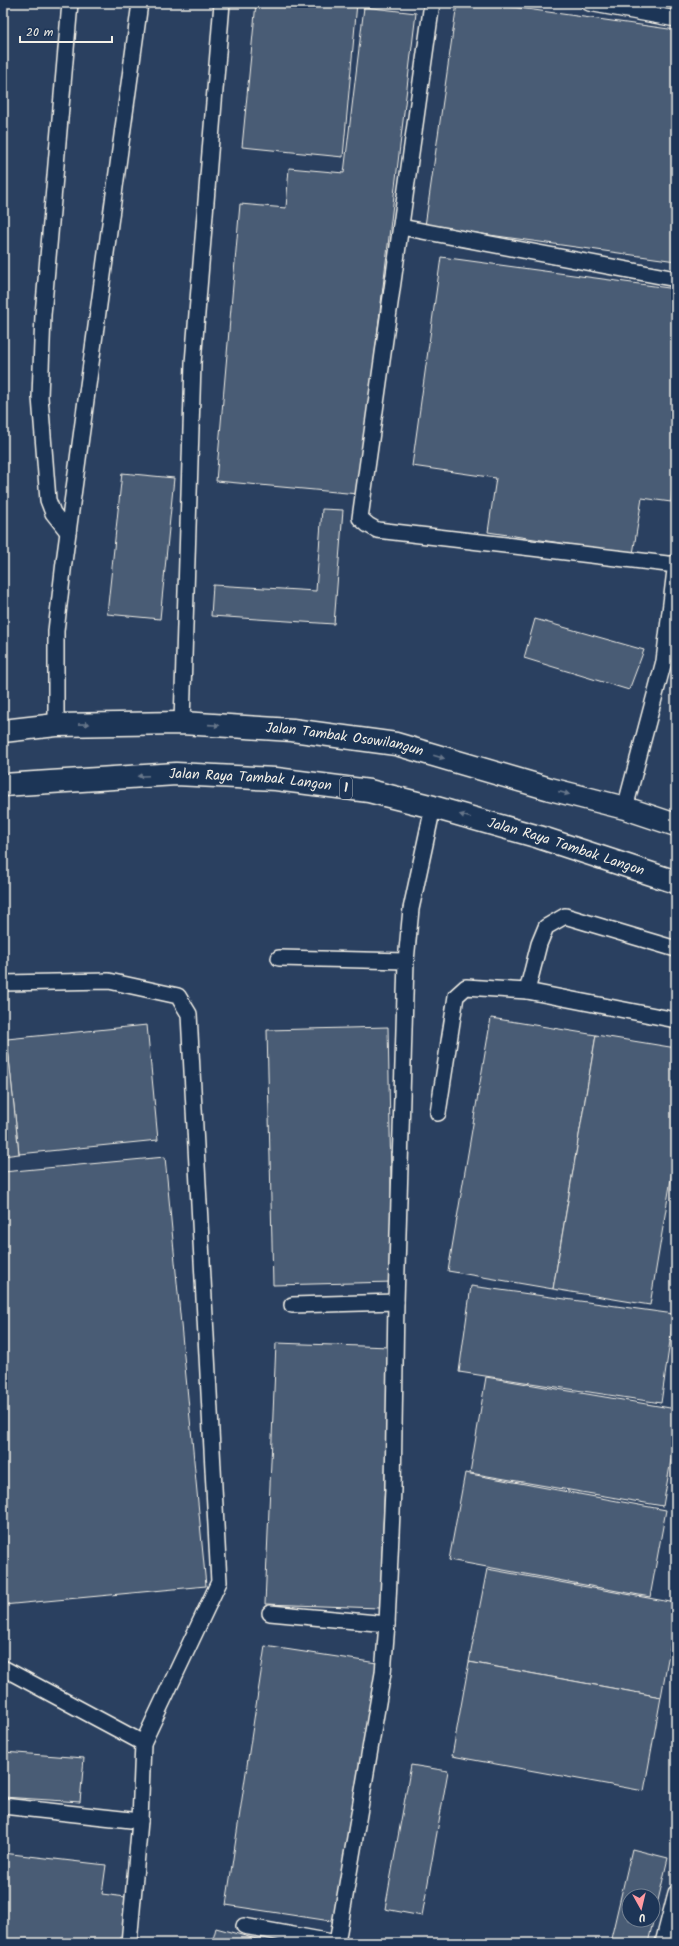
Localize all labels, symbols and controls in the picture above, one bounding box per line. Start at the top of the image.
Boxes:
scale bar [20,18,112,44]
text: 20 m [26,23,54,42]
street label: Jalan Tambak Osowilangun [265,717,426,762]
one-way arrow [78,721,90,728]
one-way arrow [208,721,220,728]
one-way arrow [433,754,445,760]
street label: Jalan Raya Tambak Langon [168,763,333,797]
one-way arrow [136,773,149,779]
road number: 1 [340,777,352,799]
one-way arrow [557,790,570,796]
street label: Jalan Raya Tambak Langon [485,812,647,882]
one-way arrow [459,813,471,819]
north arrow [621,1888,661,1928]
text: U [637,1908,647,1926]

